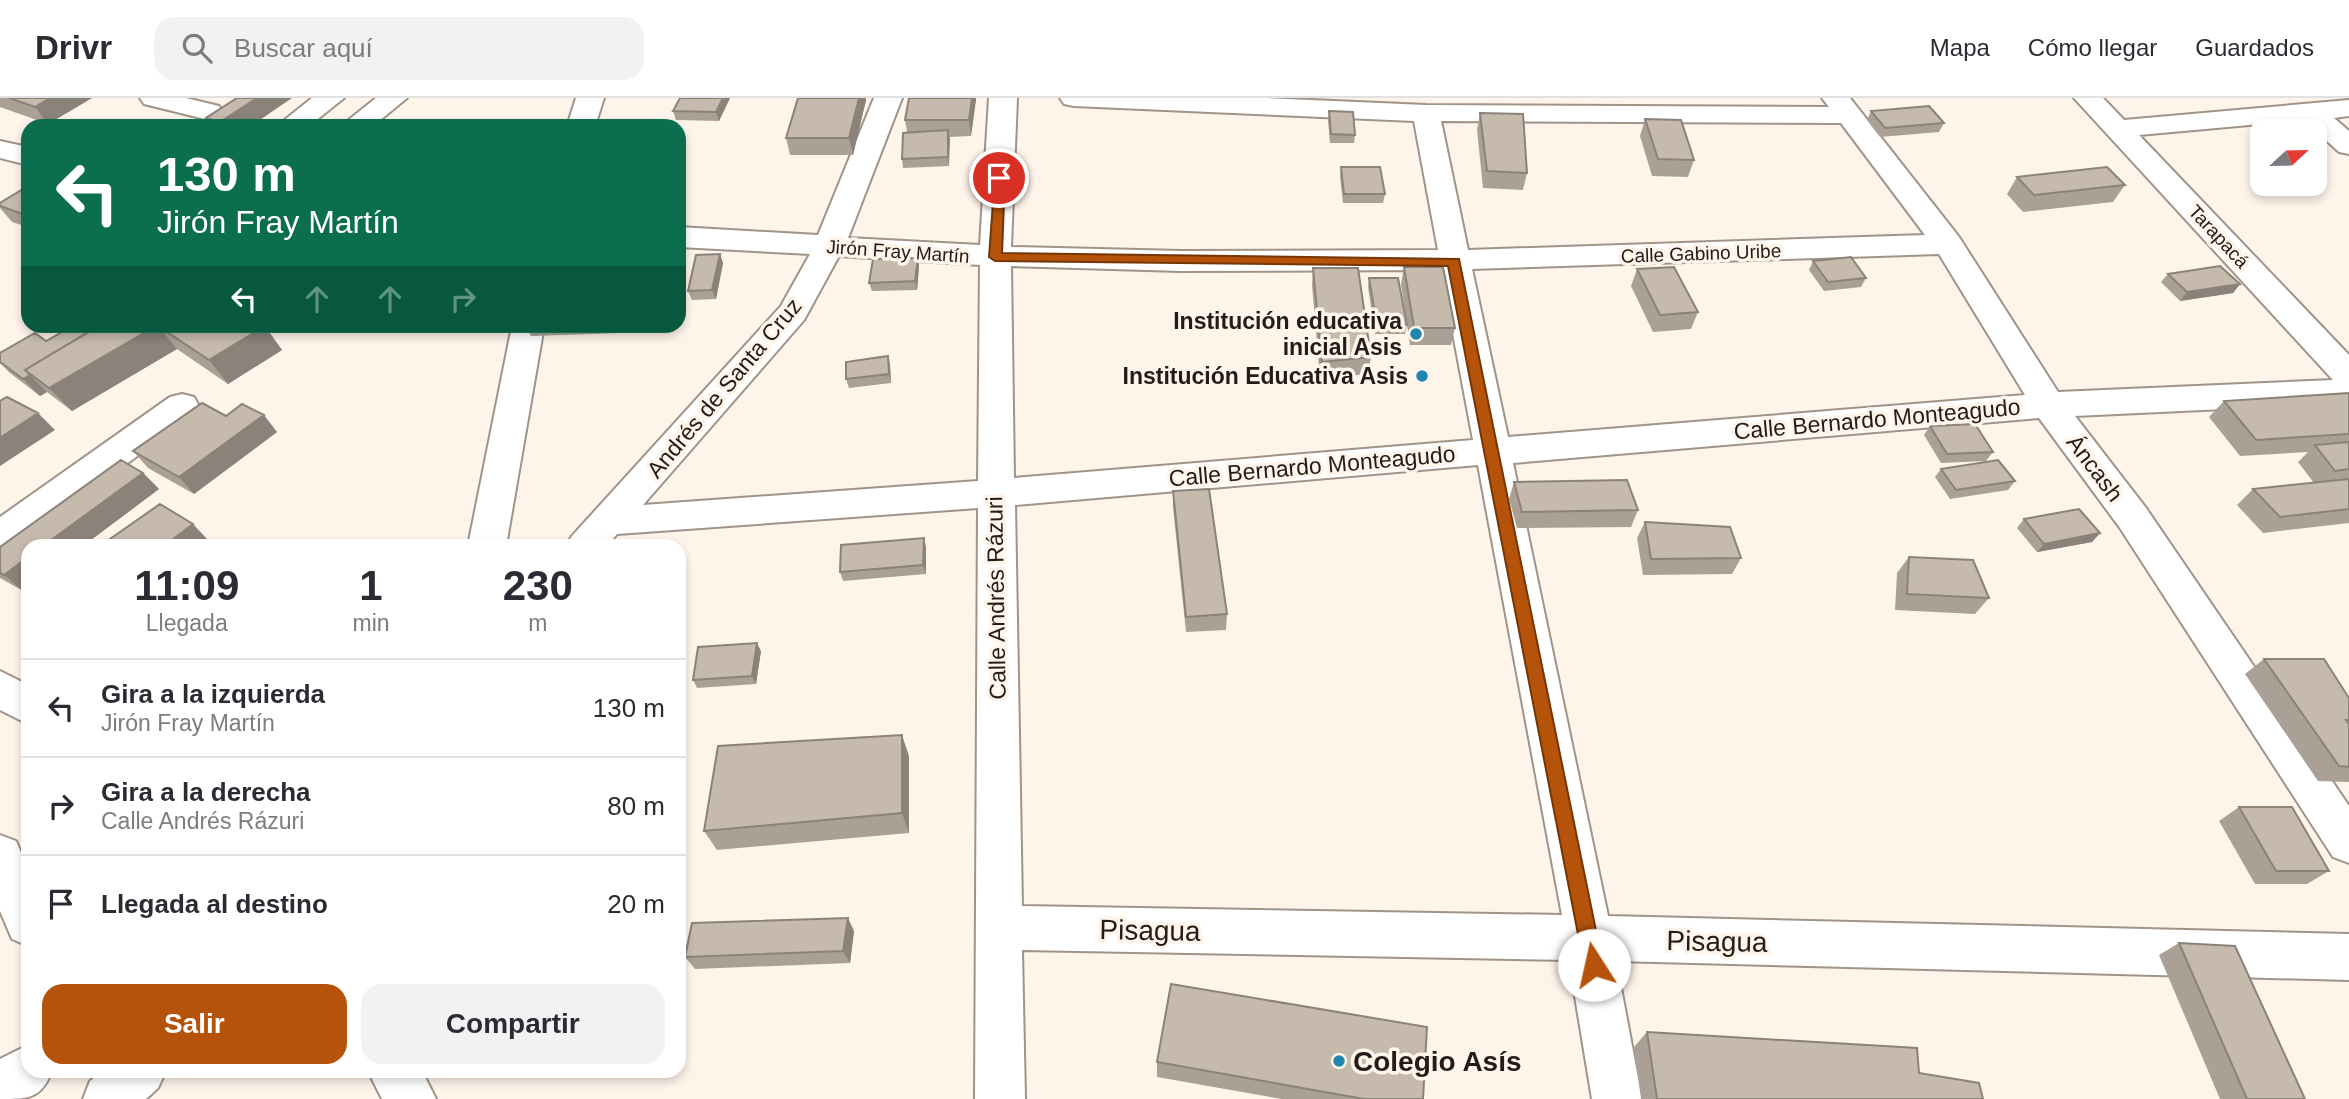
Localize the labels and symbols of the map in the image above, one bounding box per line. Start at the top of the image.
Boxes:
north arrow [2250,119,2328,196]
pin [969,148,1029,208]
street label: Tarapacá [2184,201,2253,272]
street label: Jirón Fray Martín [826,236,970,267]
street label: Calle Gabino Uribe [1620,240,1782,267]
street label: Andrés de Santa Cruz [641,293,807,483]
place label: Institución educativa inicial Asis [1173,308,1402,360]
marker: Institución educativa inicial Asis [1408,326,1424,342]
place label: Institución Educativa Asis [1123,363,1408,389]
marker: Institución Educativa Asis [1414,368,1430,384]
street label: Calle Bernardo Monteagudo [1733,394,2021,444]
street label: Áncash [2062,430,2128,506]
street label: Calle Bernardo Monteagudo [1168,441,1456,491]
street label: Calle Andrés Rázuri [981,496,1011,700]
street label: Pisagua [1099,914,1201,947]
street label: Pisagua [1666,925,1768,958]
position arrow [1557,928,1631,1002]
place label: Colegio Asís [1353,1046,1522,1077]
marker: Colegio Asís [1331,1053,1347,1069]

